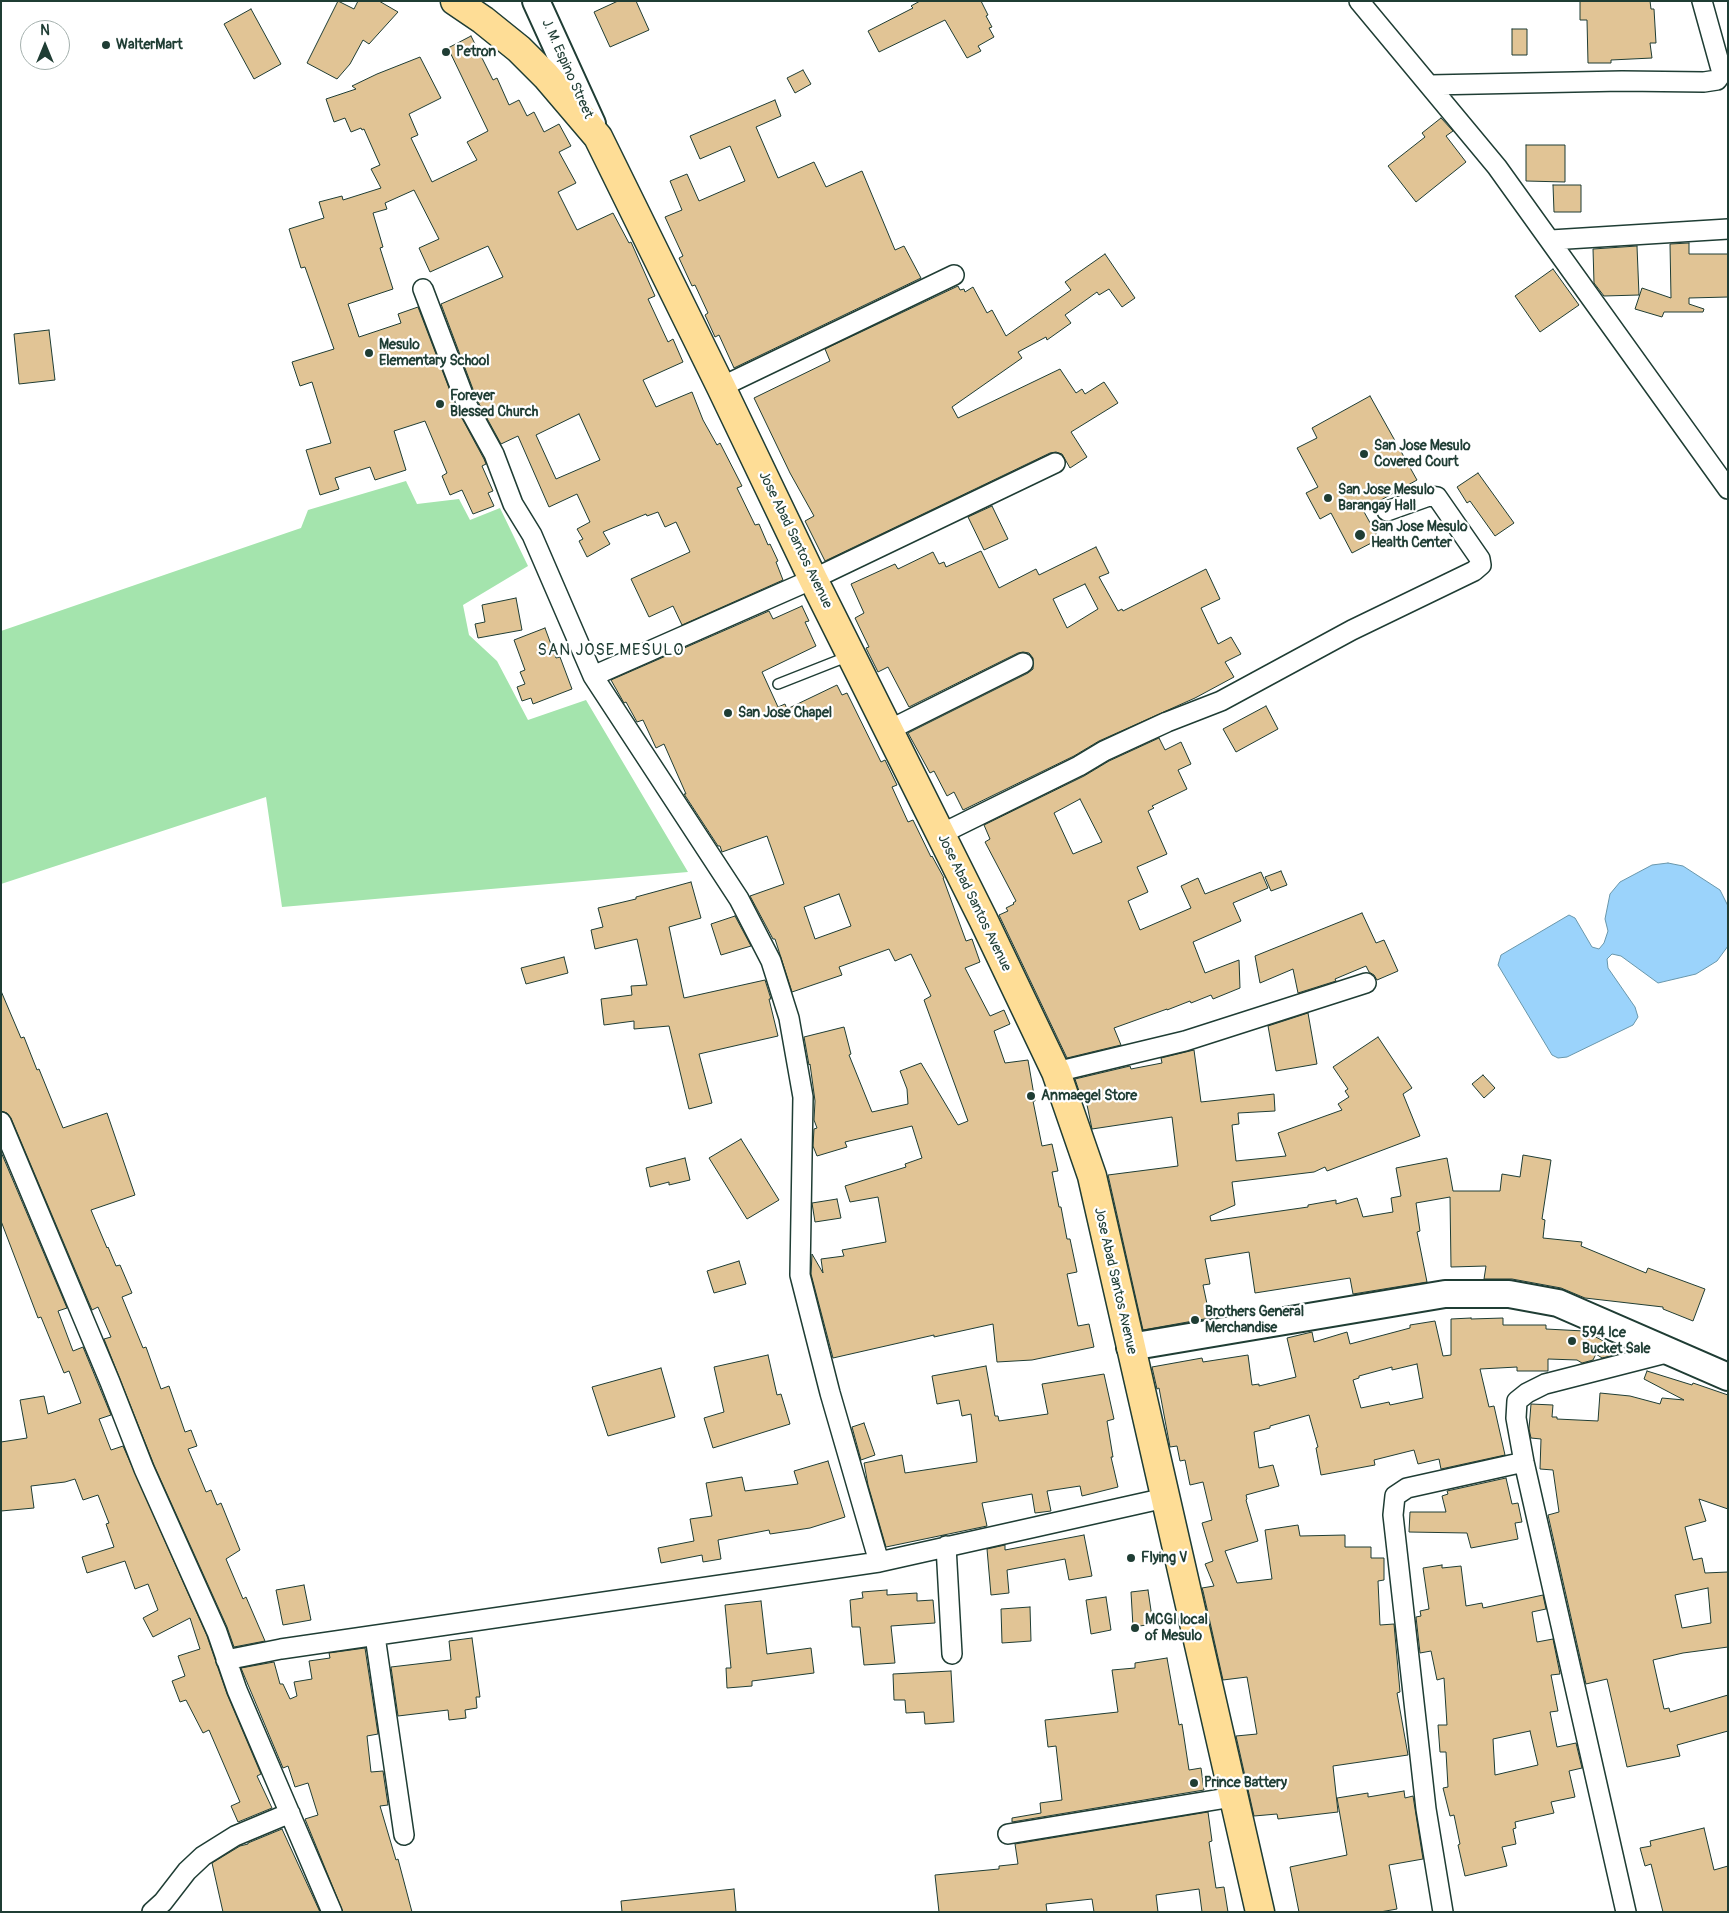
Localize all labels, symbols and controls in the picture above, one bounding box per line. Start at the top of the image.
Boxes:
street label: J. M. Espino Street [538,17,596,121]
north arrow [20,20,70,70]
text: N [40,22,50,39]
place label: WalterMart [116,37,183,53]
marker: WalterMart [100,39,112,51]
place label: Petron [456,44,496,60]
marker: Petron [440,46,452,58]
place label: Mesulo Elementary School [379,337,490,370]
marker: Mesulo Elementary School [363,347,375,359]
place label: Forever Blessed Church [450,388,538,421]
marker: Forever Blessed Church [434,398,446,410]
place label: San Jose Mesulo Covered Court [1374,438,1470,471]
marker: San Jose Mesulo Covered Court [1358,448,1370,460]
street label: Jose Abad Santos Avenue [755,469,835,611]
place label: San Jose Mesulo Barangay Hall [1338,482,1434,514]
marker: San Jose Mesulo Barangay Hall [1322,492,1334,504]
place label: San Jose Mesulo Health Center [1371,519,1467,552]
marker: San Jose Mesulo Health Center [1353,528,1367,542]
district label: SAN JOSE MESULO [536,641,686,661]
place label: San Jose Chapel [738,705,832,721]
marker: San Jose Chapel [722,707,734,719]
street label: Jose Abad Santos Avenue [934,832,1014,974]
place label: Anmaegel Store [1041,1088,1137,1104]
marker: Anmaegel Store [1025,1090,1037,1102]
street label: Jose Abad Santos Avenue [1090,1206,1140,1356]
place label: Brothers General Merchandise [1205,1304,1304,1336]
marker: Brothers General Merchandise [1189,1314,1201,1326]
place label: 594 Ice Bucket Sale [1582,1325,1650,1358]
marker: 594 Ice Bucket Sale [1566,1335,1578,1347]
place label: Flying V [1141,1550,1187,1566]
marker: Flying V [1125,1552,1137,1564]
place label: MCGI local of Mesulo [1145,1612,1208,1644]
marker: MCGI local of Mesulo [1129,1622,1141,1634]
place label: Prince Battery [1204,1775,1287,1791]
marker: Prince Battery [1188,1777,1200,1789]

